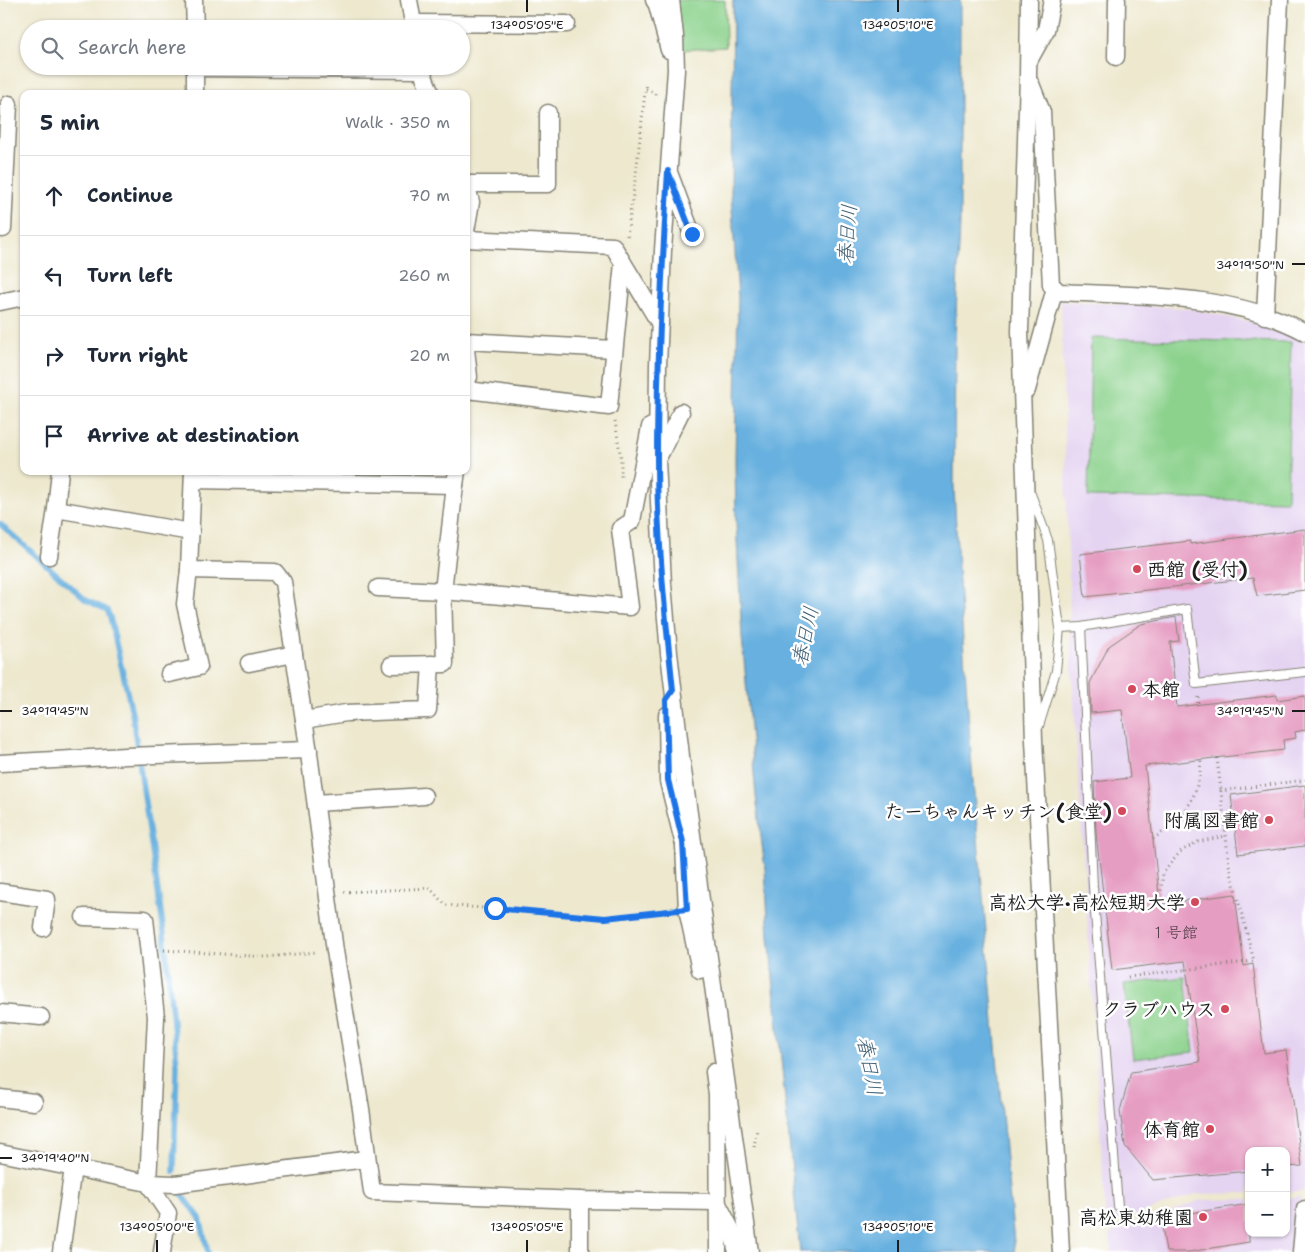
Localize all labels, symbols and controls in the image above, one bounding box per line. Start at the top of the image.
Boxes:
text: 134°05'05"E [490,17,564,33]
text: 134°05'10"E [862,17,934,33]
search box [20,20,470,75]
icon: search [38,34,66,62]
text: Search here [78,35,187,60]
text: 5 min [40,109,100,137]
text: Walk · 350 m [345,112,450,133]
icon: ahead [40,182,68,210]
text: Continue [87,183,173,208]
text: 70 m [409,185,450,206]
water label: 春日川 [832,203,862,265]
route end [681,223,704,246]
text: 34°19'50"N [1216,257,1284,273]
icon: left [40,262,68,290]
text: Turn left [87,263,173,288]
text: 260 m [398,265,450,286]
icon: right [40,342,68,370]
text: Turn right [87,343,188,368]
text: 20 m [409,345,450,366]
icon: arrive [40,422,68,450]
text: Arrive at destination [87,423,299,448]
place label: 西館 (受付) [1147,557,1248,582]
marker: 西館 (受付) [1131,563,1143,575]
water label: 春日川 [786,604,824,668]
place label: 本館 [1142,677,1180,702]
marker: 本館 [1126,683,1138,695]
text: 34°19'45"N [21,703,89,719]
text: 34°19'45"N [1216,703,1284,719]
place label: たーちゃんキッチン(食堂) [885,799,1112,824]
marker: たーちゃんキッチン(食堂) [1116,805,1128,817]
place label: 附属図書館 [1164,808,1259,833]
marker: 附属図書館 [1263,814,1275,826]
place label: 高松大学·高松短期大学 [988,890,1185,915]
marker: 高松大学·高松短期大学 [1189,896,1201,908]
route start [484,897,507,920]
house number: １号館 [1150,922,1198,943]
place label: クラブハウス [1102,997,1215,1022]
marker: クラブハウス [1219,1003,1231,1015]
water label: 春日川 [852,1034,888,1098]
place label: 体育館 [1143,1117,1200,1142]
marker: 体育館 [1204,1123,1216,1135]
map controls [1245,1147,1290,1237]
button: + [1245,1147,1290,1192]
text: 34°19'40"N [21,1150,89,1166]
button: − [1245,1192,1290,1237]
place label: 高松東幼稚園 [1079,1205,1193,1230]
marker: 高松東幼稚園 [1197,1211,1209,1223]
text: 134°05'00"E [120,1219,194,1235]
text: 134°05'05"E [490,1219,564,1235]
text: 134°05'10"E [862,1219,934,1235]

